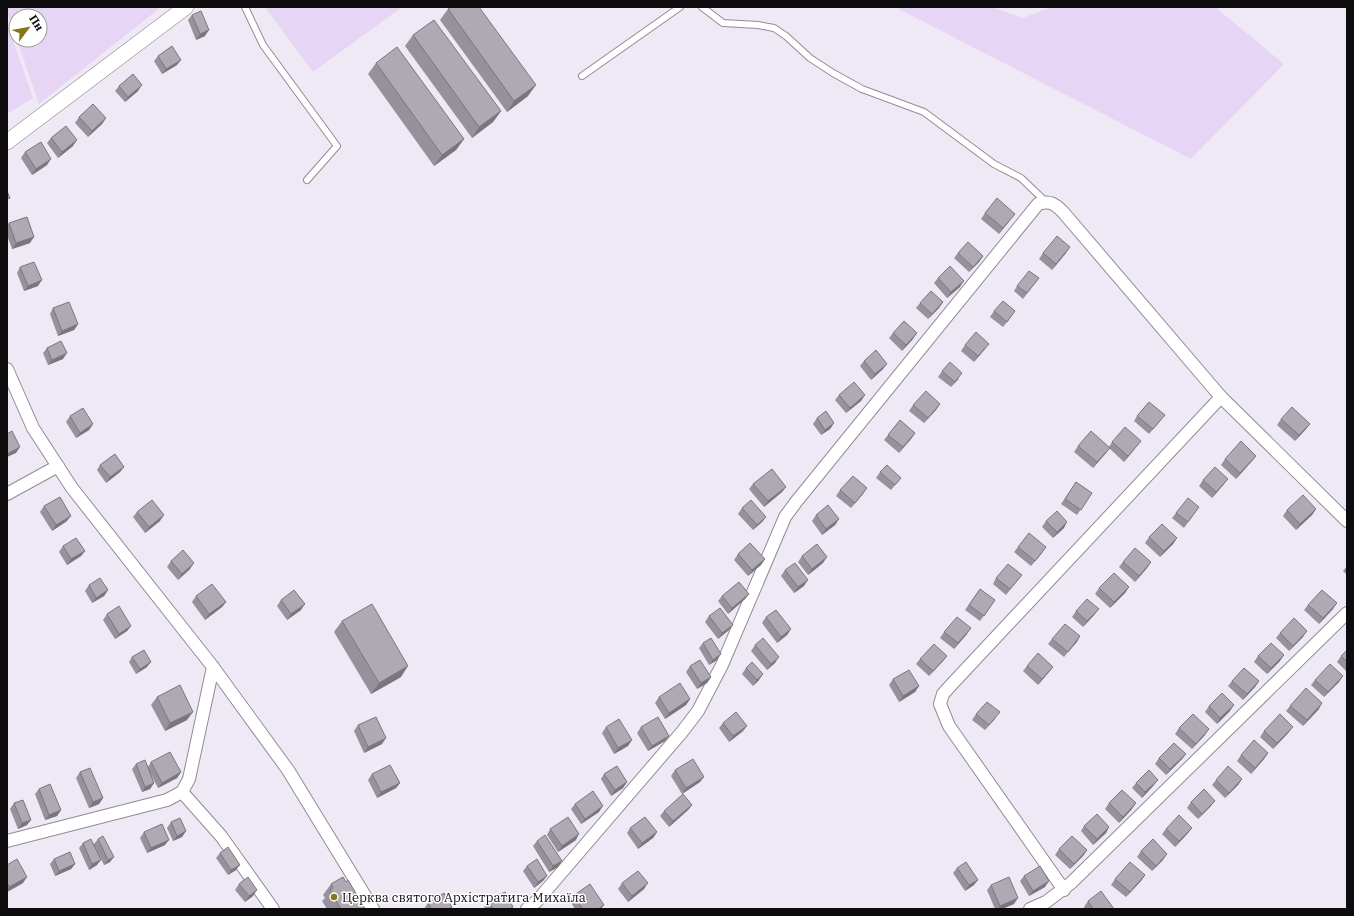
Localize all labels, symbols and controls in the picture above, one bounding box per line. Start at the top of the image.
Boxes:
north arrow [8,8,48,48]
text: Пн [26,12,47,34]
place label: Церква святого Архістратига Михаїла [342,889,586,906]
marker: Церква святого Архістратига Михаїла [329,892,339,902]

